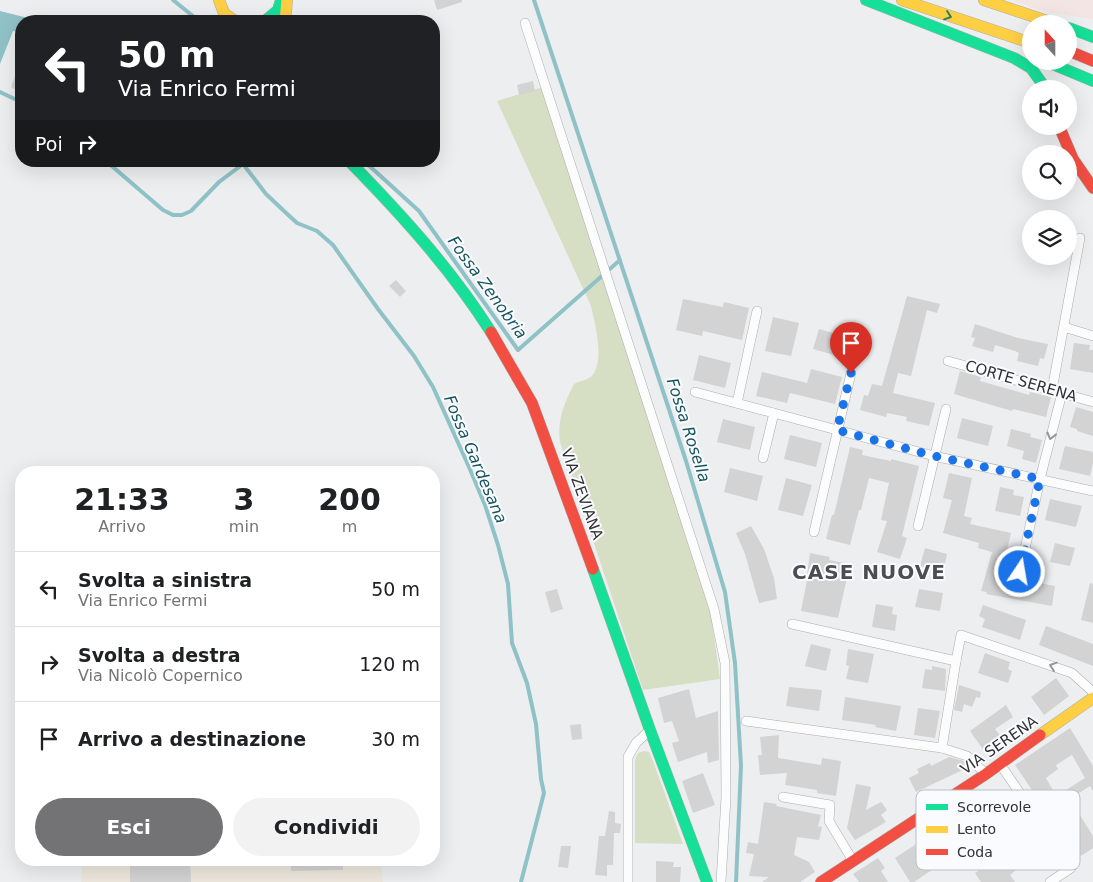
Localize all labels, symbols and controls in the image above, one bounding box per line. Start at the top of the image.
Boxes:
one-way arrow [943,10,952,20]
north arrow [1022,15,1078,70]
map controls [1022,15,1077,265]
icon: left [35,35,100,100]
text: 50 m [118,35,215,75]
text: Via Enrico Fermi [118,76,296,101]
button: sound [1022,80,1077,135]
icon: right [73,130,101,158]
text: Poi [35,133,63,155]
button: search [1022,145,1077,200]
button: layers [1022,210,1077,265]
water label: Fossa Zenobria [444,232,531,342]
pin [830,322,872,373]
icon: arrive [837,329,865,357]
street label: CORTE SERENA [963,356,1080,406]
water label: Fossa Rosella [663,376,714,485]
water label: Fossa Gardesana [440,392,511,526]
one-way arrow [1046,431,1056,440]
street label: VIA ZEVIANA [557,446,607,543]
text: 21:33 [74,482,170,517]
text: 3 [233,482,254,517]
text: 200 [318,482,381,517]
text: Arrivo [98,517,146,536]
text: min [229,517,259,536]
text: m [342,517,357,536]
position arrow [993,545,1045,597]
district label: CASE NUOVE [792,560,946,584]
text: Svolta a sinistra [78,569,252,591]
icon: left [35,575,63,603]
text: 50 m [371,578,420,600]
text: Via Enrico Fermi [78,591,207,610]
text: Svolta a destra [78,644,241,666]
icon: right [35,650,63,678]
text: 120 m [359,653,420,675]
one-way arrow [1049,662,1057,672]
text: Via Nicolò Copernico [78,666,243,685]
street label: VIA SERENA [957,711,1042,778]
icon: arrive [35,725,63,753]
text: Arrivo a destinazione [78,728,306,750]
text: 30 m [371,728,420,750]
legend [916,790,1080,870]
button: Esci [35,798,223,856]
button: Condividi [233,798,420,856]
text: Scorrevole [957,799,1031,815]
text: Lento [957,821,996,837]
text: Coda [957,844,993,860]

